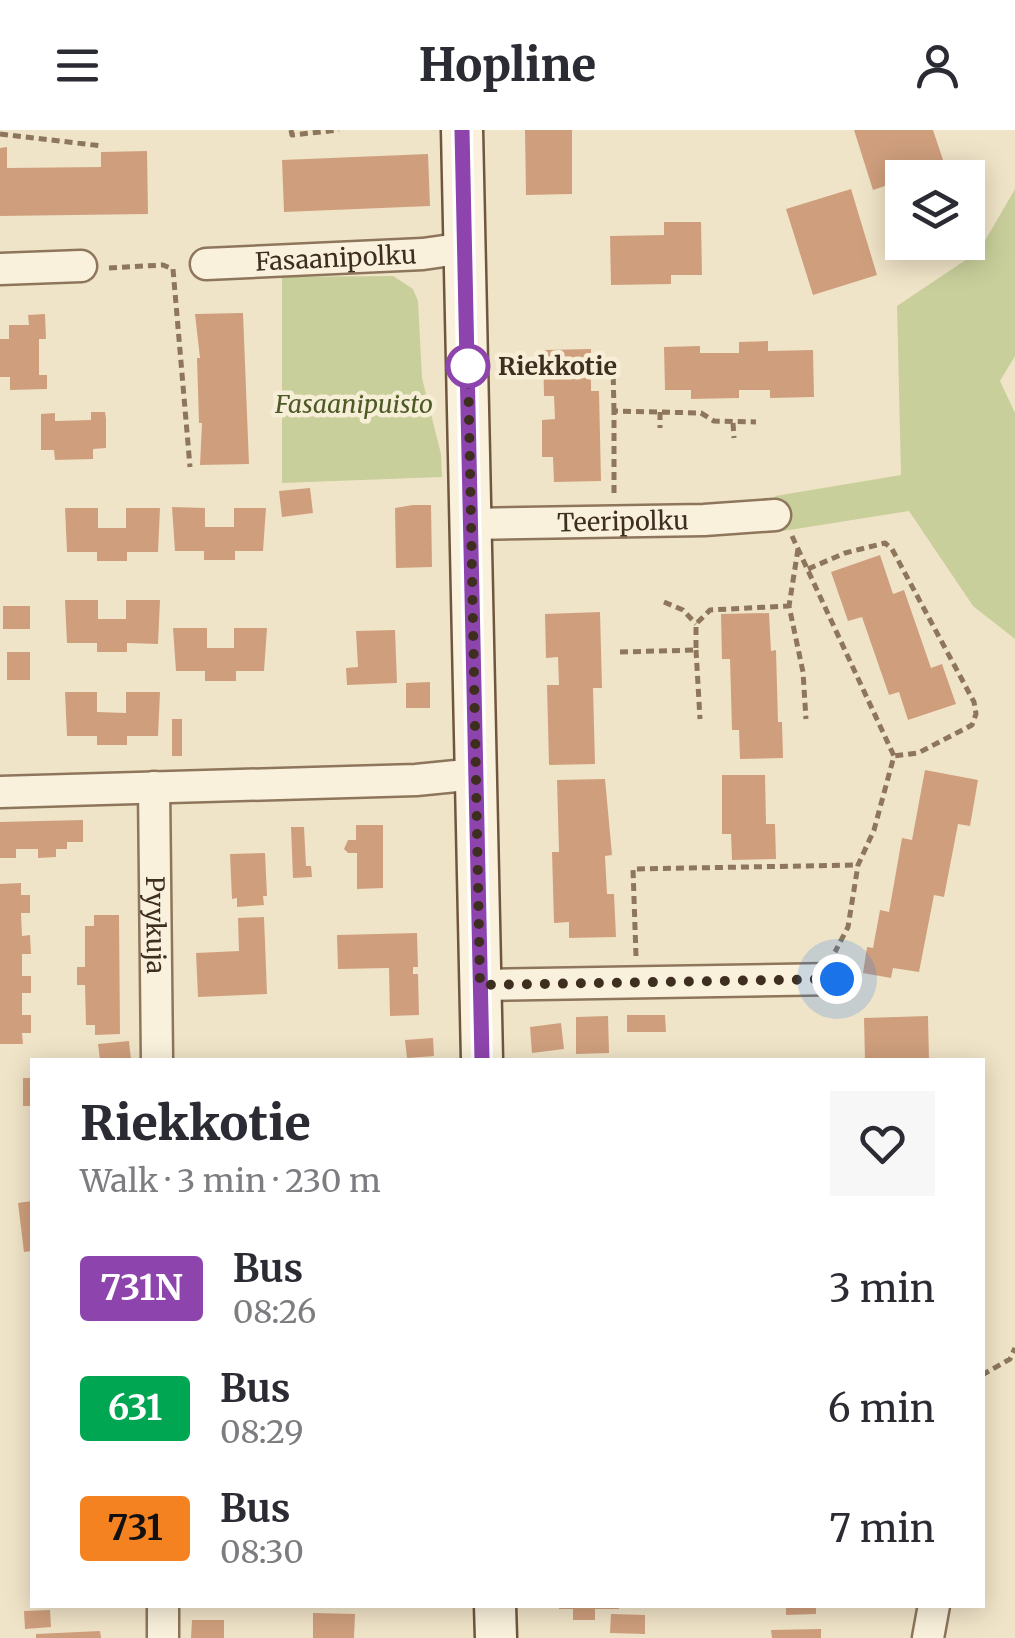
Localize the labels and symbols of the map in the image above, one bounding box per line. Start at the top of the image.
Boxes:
street label: Fasaanipolku [254,238,417,278]
marker: Riekkotie [447,345,489,387]
place label: Riekkotie [498,350,617,382]
park label: Fasaanipuisto [274,388,433,420]
street label: Teeripolku [557,504,689,539]
street label: Pyykuja [139,876,172,974]
your location [812,954,862,1004]

